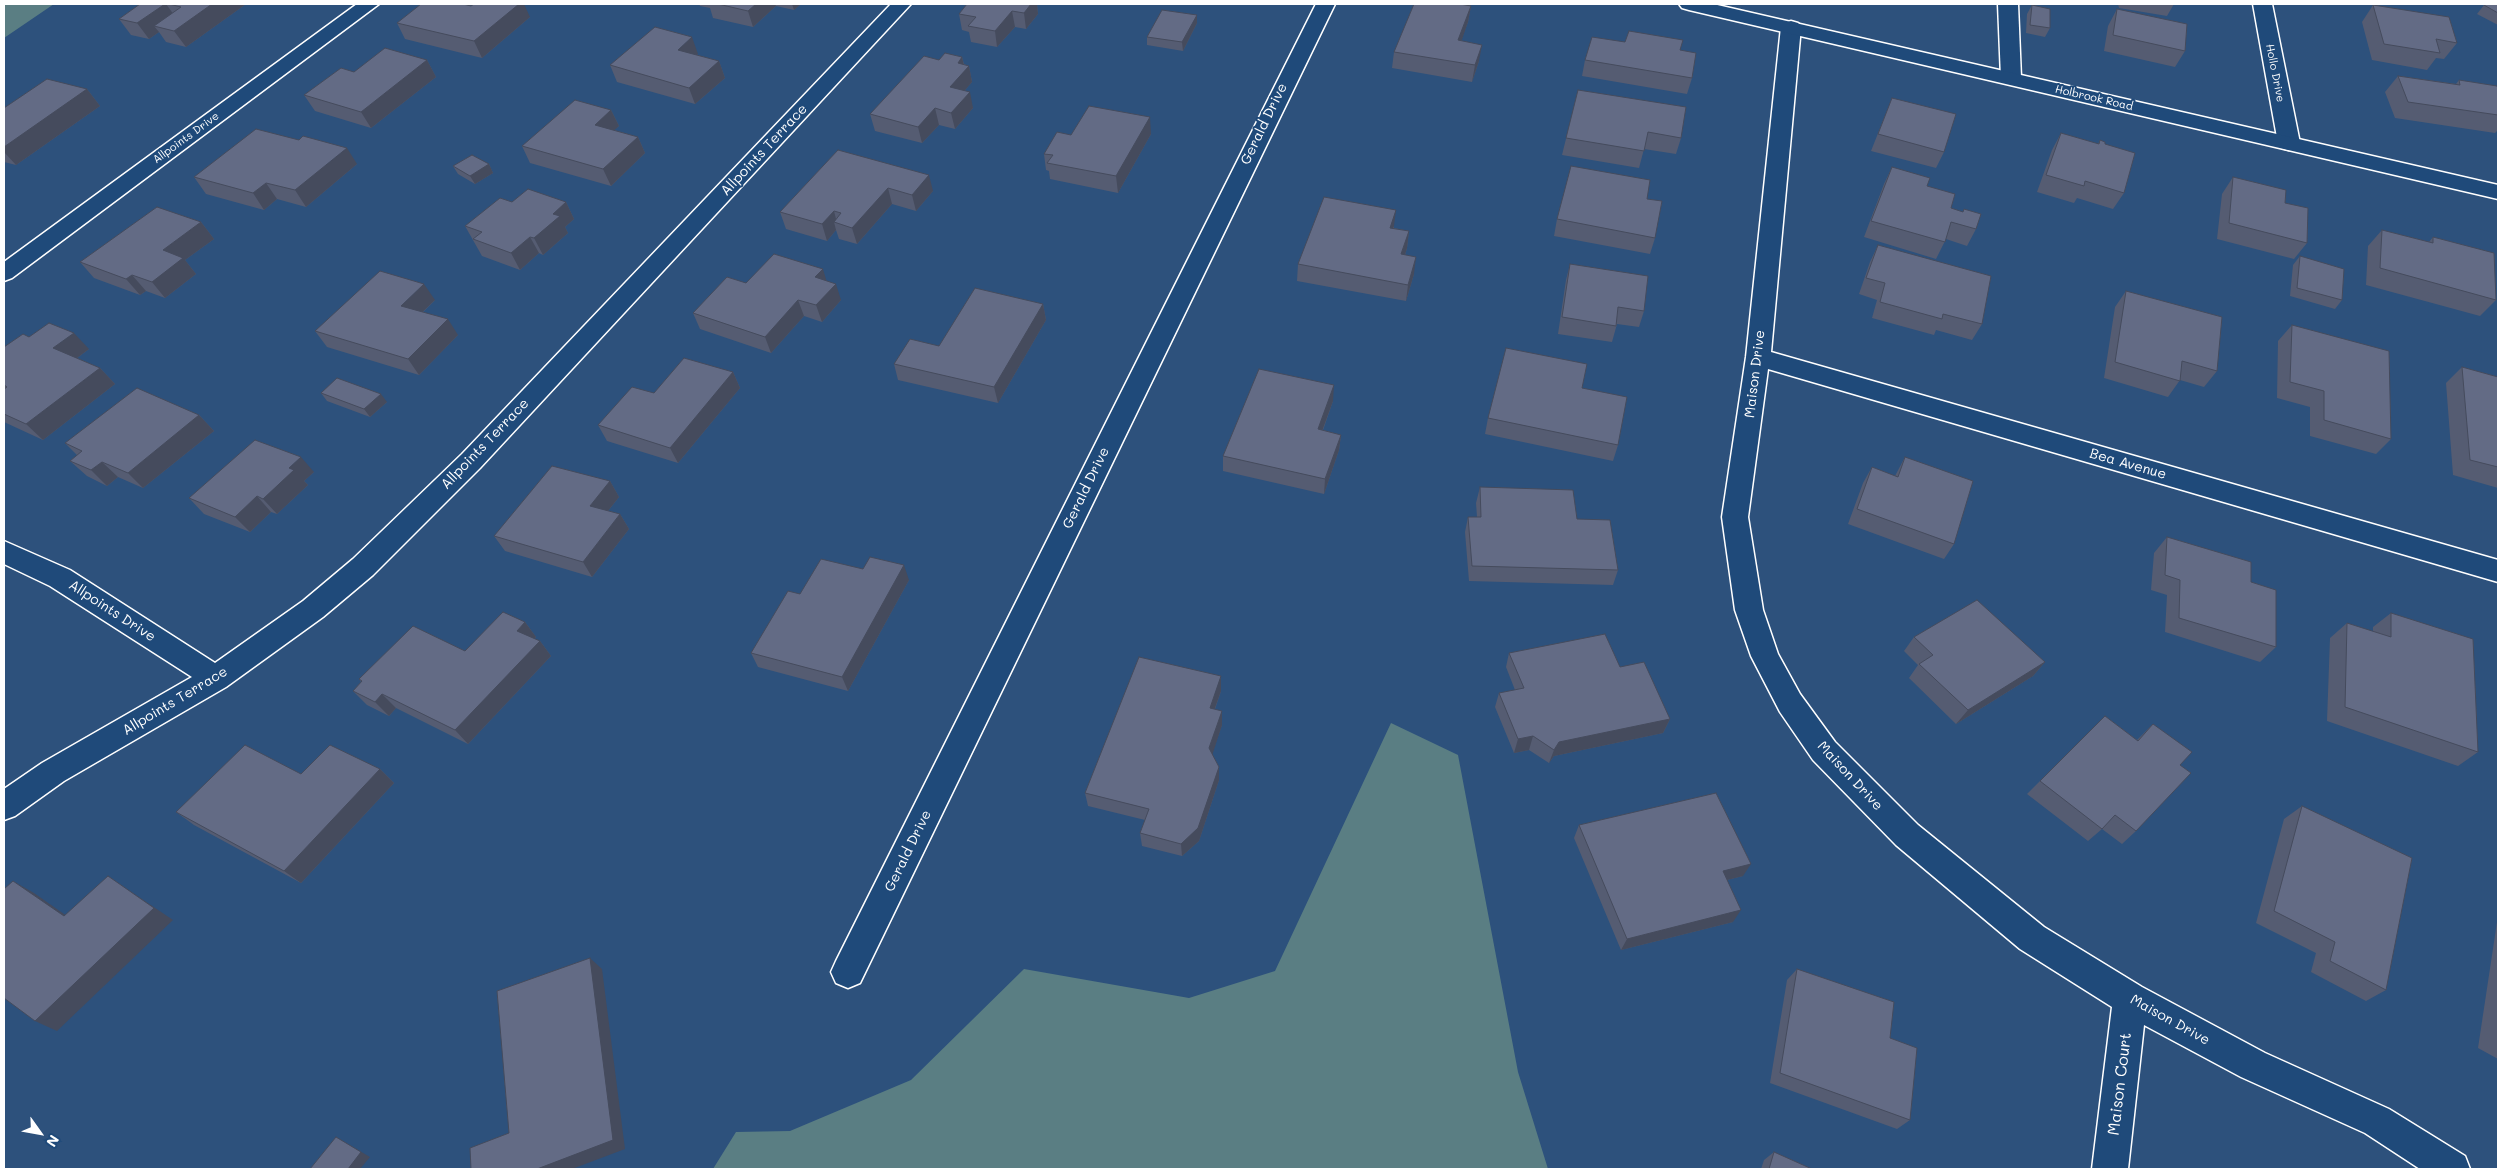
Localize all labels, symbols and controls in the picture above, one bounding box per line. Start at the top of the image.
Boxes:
street label: Hollo Drive [2263,43,2287,103]
street label: Gerald Drive [1237,80,1291,168]
street label: Holbrook Road [2054,83,2134,113]
street label: Allpoints Terrace [717,101,811,199]
street label: Allpoints Drive [150,110,222,166]
street label: Maison Drive [1741,329,1769,419]
street label: Allpoints Terrace [438,395,532,493]
street label: Gerald Drive [1059,444,1113,532]
street label: Bea Avenue [2088,445,2168,483]
street label: Allpoints Drive [65,577,159,645]
street label: Allpoints Terrace [120,663,230,739]
street label: Maison Drive [1814,738,1886,814]
street label: Gerald Drive [881,807,935,895]
street label: Maison Drive [2127,991,2213,1049]
street label: Maison Court [2104,1031,2136,1137]
north arrow [15,1108,65,1158]
text: N [42,1132,64,1151]

